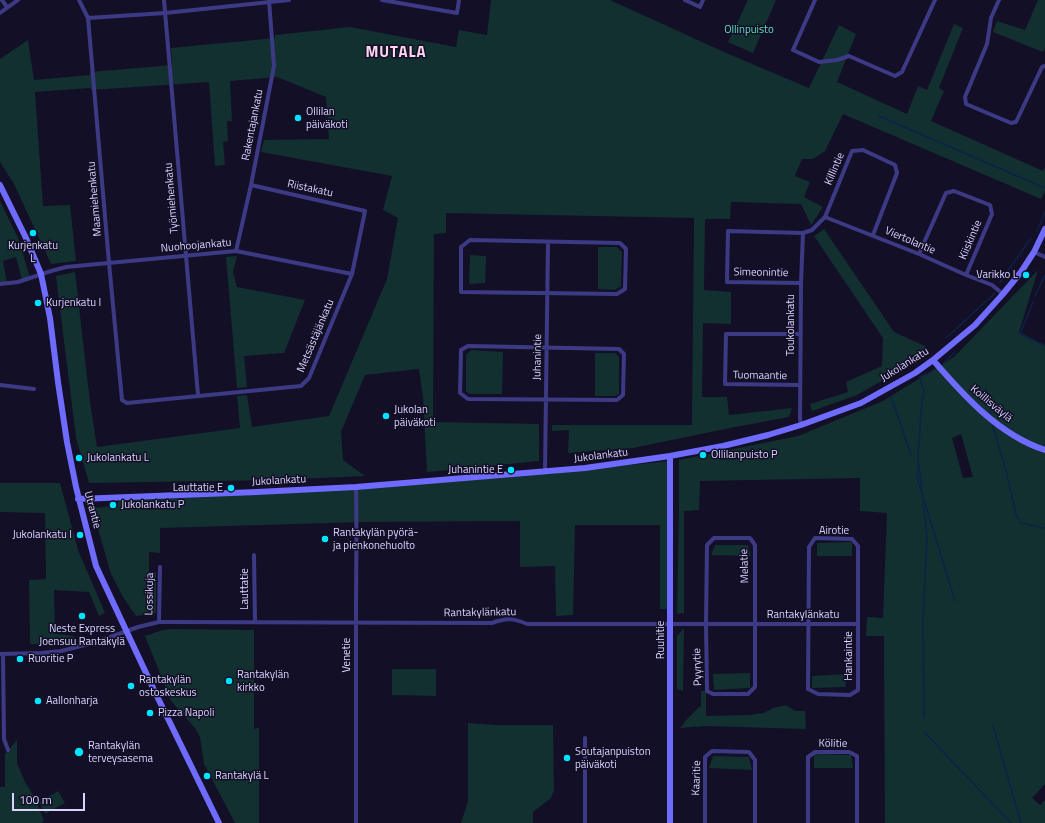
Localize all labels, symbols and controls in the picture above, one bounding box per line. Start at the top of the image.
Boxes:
park label: Ollinpuisto [724,23,774,37]
district label: MUTALA [365,44,427,62]
street label: Rakentajankatu [240,88,266,162]
place label: Ollilan päiväkoti [306,105,348,131]
marker: Ollilan päiväkoti [293,113,303,123]
street label: Killintie [822,151,848,187]
street label: Maamiehenkatu [85,161,105,237]
street label: Työmiehenkatu [162,162,182,234]
street label: Riistakatu [286,178,334,200]
street label: Kiiskintie [957,218,985,262]
street label: Viertolantie [883,224,937,258]
marker: Kurjenkatu L [28,228,38,238]
street label: Nuohoojankatu [160,236,232,256]
place label: Kurjenkatu L [8,239,58,265]
street label: Simeonintie [733,266,789,280]
place label: Varikko L [976,268,1018,282]
marker: Varikko L [1021,270,1031,280]
street label: Toukolankatu [784,294,798,356]
place label: Kurjenkatu I [46,296,101,310]
marker: Kurjenkatu I [33,298,43,308]
street label: Metsästäjänkatu [295,298,337,374]
street label: Juhanintie [531,334,545,380]
street label: Jukolankatu [878,345,932,385]
street label: Tuomaantie [733,369,787,383]
street label: Koillisväylä [967,383,1015,425]
place label: Jukolan päiväkoti [394,403,436,429]
marker: Jukolan päiväkoti [381,411,391,421]
street label: Jukolankatu [573,446,629,466]
place label: Ollilanpuisto P [711,448,777,462]
marker: Ollilanpuisto P [698,450,708,460]
place label: Jukolankatu L [87,451,149,465]
marker: Jukolankatu L [74,453,84,463]
place label: Juhanintie E [448,463,503,477]
marker: Juhanintie E [506,465,516,475]
street label: Jukolankatu [252,473,306,489]
place label: Lauttatie E [173,481,223,495]
marker: Lauttatie E [226,483,236,493]
street label: Utrantie [81,490,103,530]
place label: Jukolankatu P [121,498,184,512]
marker: Jukolankatu P [108,500,118,510]
street label: Airotie [819,524,849,538]
place label: Rantakylän pyörä- ja pienkonehuolto [333,526,418,552]
place label: Jukolankatu I [13,528,72,542]
marker: Jukolankatu I [75,530,85,540]
marker: Rantakylän pyörä- ja pienkonehuolto [320,534,330,544]
street label: Melatie [738,548,752,584]
street label: Lauttatie [238,568,252,610]
street label: Lossikuja [143,573,157,615]
street label: Rantakylänkatu [444,606,516,620]
street label: Rantakylänkatu [767,608,839,622]
marker: Neste Express Joensuu Rantakylä [77,611,87,621]
street label: Ruuhitie [654,621,668,659]
place label: Neste Express Joensuu Rantakylä [39,622,125,648]
street label: Hankaintie [842,631,856,681]
street label: Venetie [340,638,354,672]
street label: Pyyrytie [691,648,705,686]
place label: Ruoritie P [28,652,73,666]
marker: Ruoritie P [15,654,25,664]
place label: Rantakylän kirkko [237,668,289,694]
place label: Rantakylän ostoskeskus [139,673,197,699]
marker: Rantakylän kirkko [224,676,234,686]
marker: Rantakylän ostoskeskus [126,681,136,691]
place label: Aallonharja [46,694,98,708]
marker: Aallonharja [33,696,43,706]
place label: Pizza Napoli [158,706,214,720]
marker: Pizza Napoli [145,708,155,718]
street label: Kölitie [819,737,847,751]
place label: Rantakylän terveysasema [88,739,153,765]
place label: Soutajanpuiston päiväkoti [575,745,651,771]
marker: Rantakylän terveysasema [73,746,85,758]
marker: Soutajanpuiston päiväkoti [562,753,572,763]
street label: Kaaritie [690,760,704,796]
place label: Rantakylä L [215,769,269,783]
marker: Rantakylä L [202,771,212,781]
scale bar [14,785,87,811]
text: 100 m [19,790,52,809]

